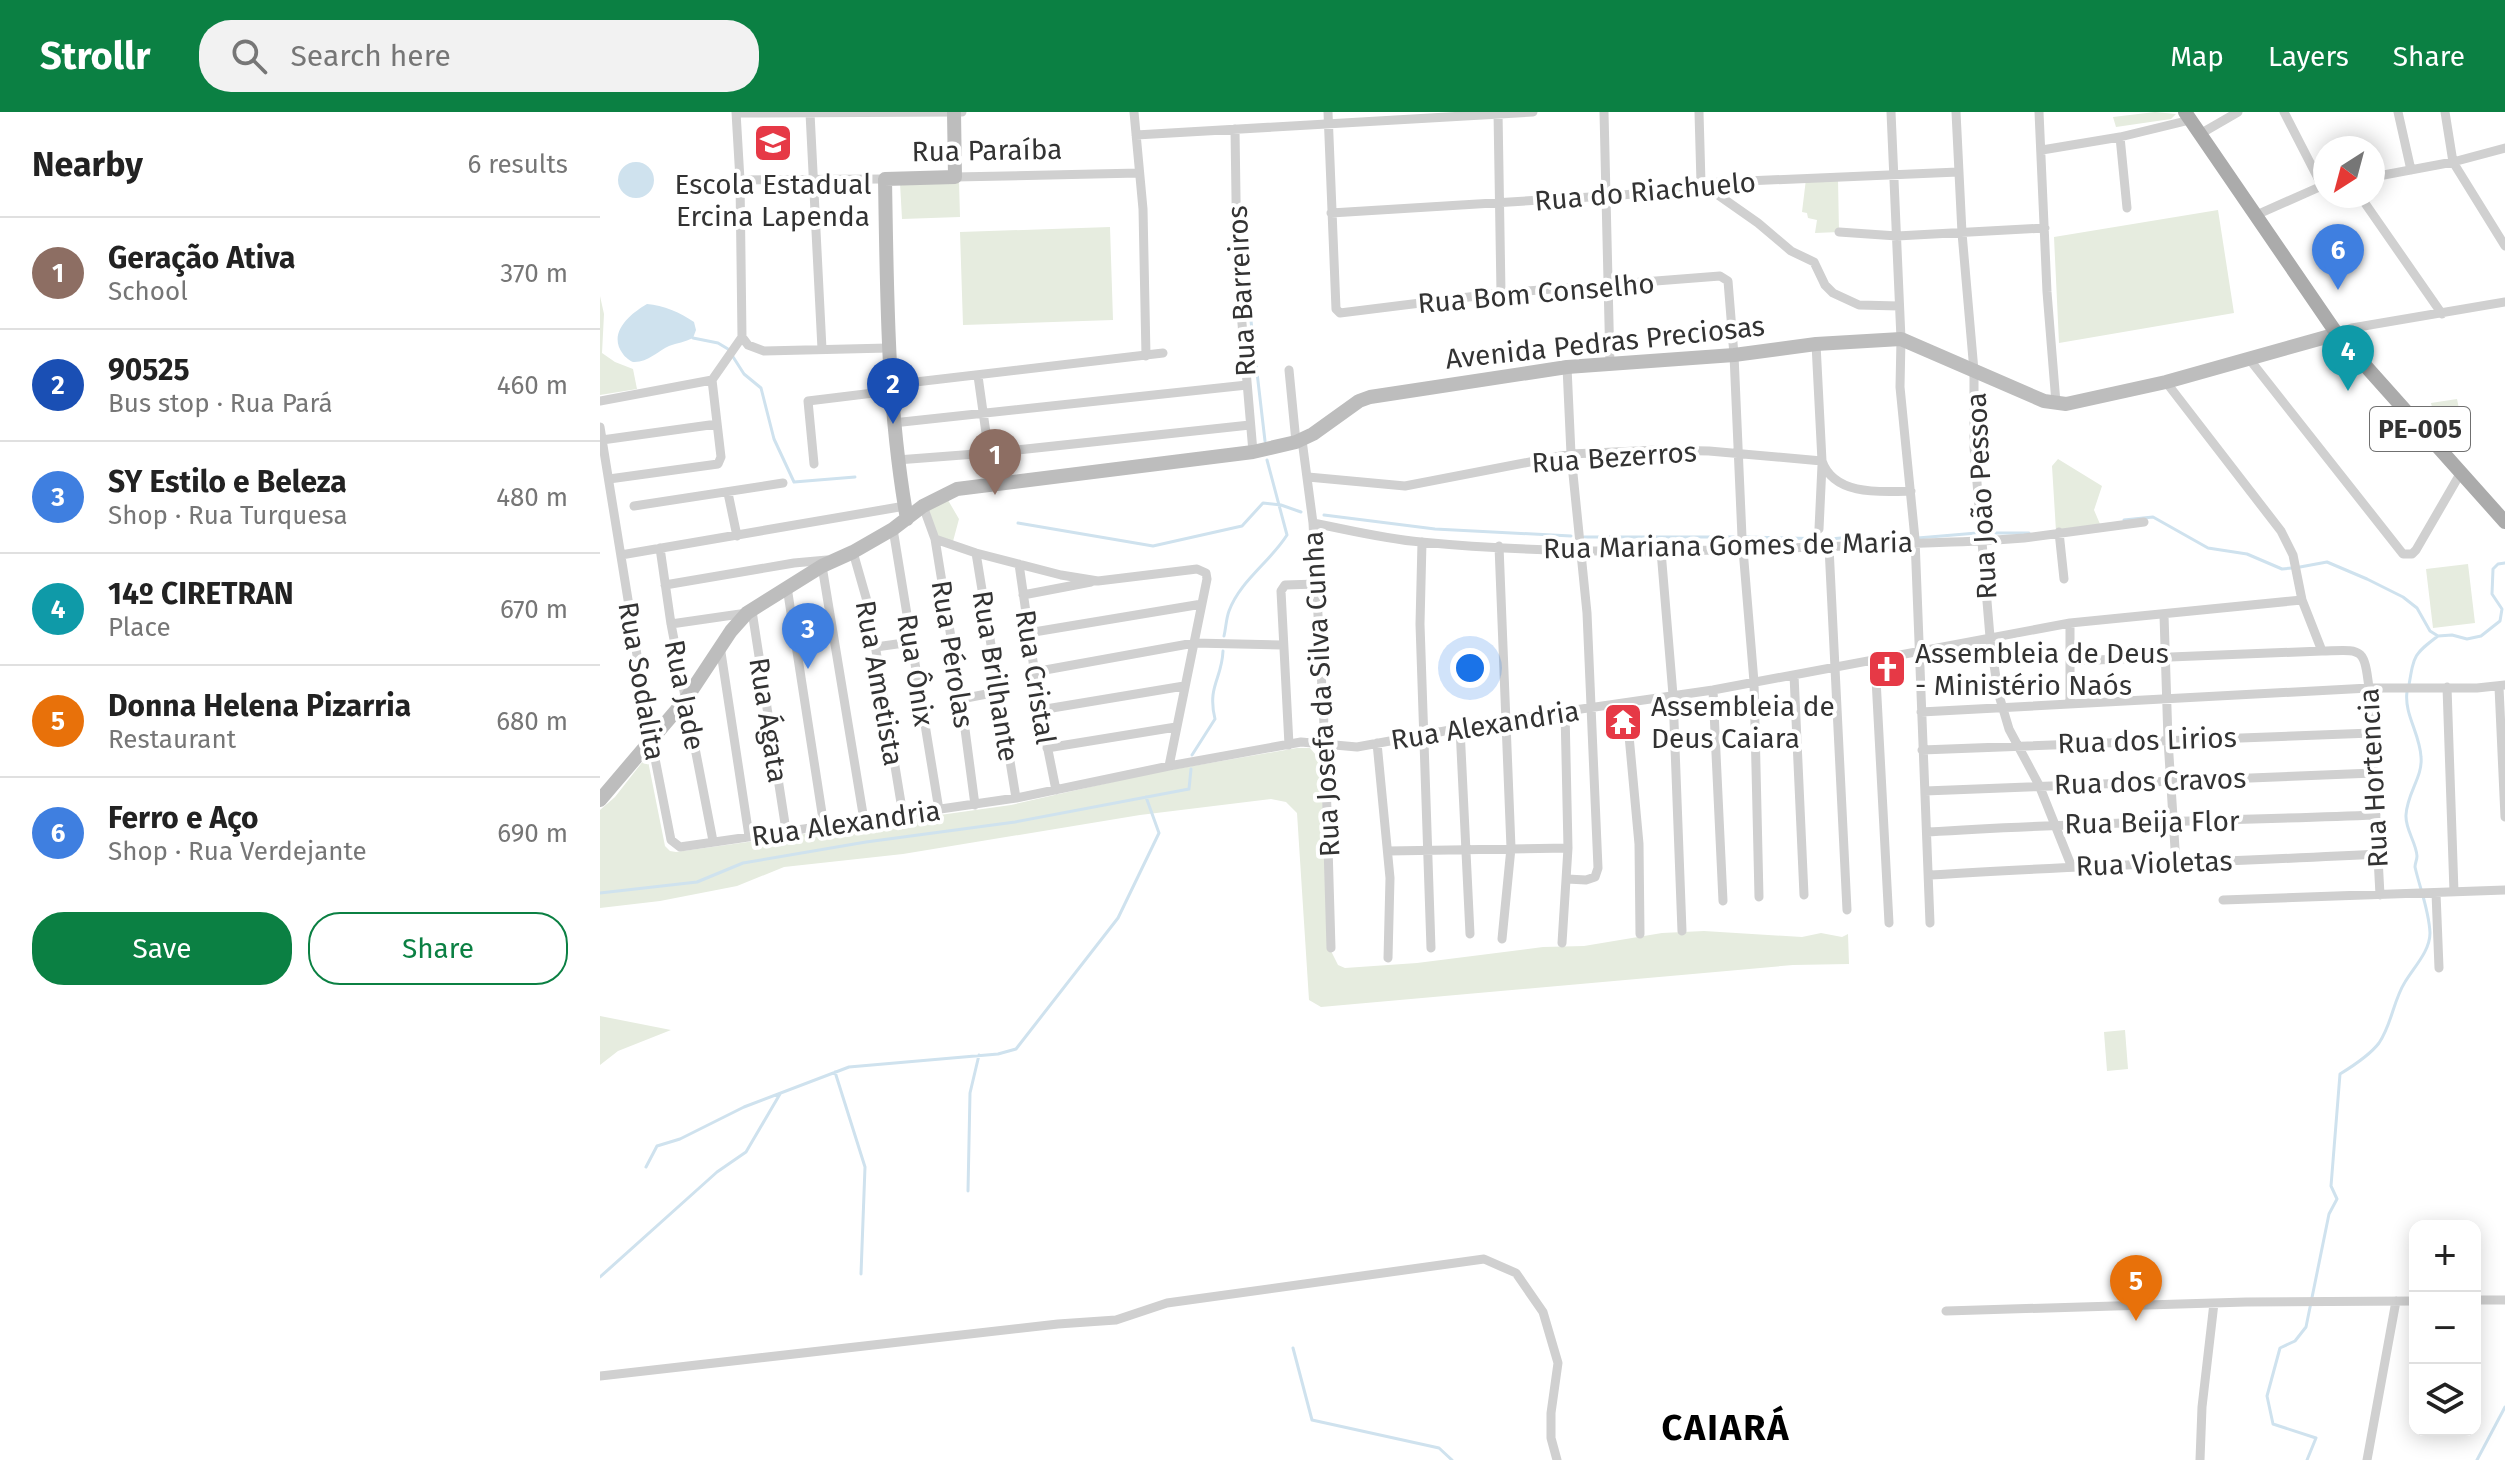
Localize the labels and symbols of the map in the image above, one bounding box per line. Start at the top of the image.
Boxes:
school or university icon: Escola Estadual Ercina Lapenda [752,122,794,164]
street label: Rua Paraíba [911,133,1063,168]
north arrow [2313,136,2385,208]
street label: Rua do Riachuelo [1533,165,1757,218]
place label: Escola Estadual Ercina Lapenda [674,168,872,233]
street label: Rua Barreiros [1221,204,1262,377]
pin: 6 [2312,224,2364,290]
street label: Rua Bom Conselho [1416,267,1656,320]
street label: Avenida Pedras Preciosas [1444,309,1766,376]
pin: 4 [2322,325,2374,391]
pin: 2 [867,358,919,424]
street label: Rua João Pessoa [1960,392,2003,600]
road number: PE-005 [2370,407,2470,451]
pin: 1 [969,429,1021,495]
street label: Rua Bezerros [1530,435,1698,480]
street label: Rua Mariana Gomes de Maria [1543,526,1913,565]
street label: Rua Josefa da Silva Cunha [1296,530,1347,858]
street label: Rua Pérolas [925,578,980,730]
street label: Rua Brilhante [966,588,1025,764]
street label: Rua Ametista [849,598,910,768]
street label: Rua Sodalita [611,599,672,763]
pin: 3 [782,603,834,669]
street label: Rua Cristal [1009,607,1062,747]
street label: Rua Ônix [890,612,941,729]
street label: Rua Jade [658,637,711,753]
place label: Assembleia de Deus - Ministério Naós [1915,637,2169,702]
your location [1450,648,1490,688]
church icon: Assembleia de Deus - Ministério Naós [1866,648,1908,690]
street label: Rua Ágata [742,655,795,785]
street label: Rua Hortencia [2352,687,2395,869]
place label: Assembleia de Deus Caiara [1651,690,1835,755]
street label: Rua Alexandria [1388,694,1582,757]
temple icon: Assembleia de Deus Caiara [1602,701,1644,743]
street label: Rua dos Lirios [2057,721,2237,760]
street label: Rua dos Cravos [2053,762,2247,801]
street label: Rua Alexandria [749,794,943,853]
street label: Rua Beija Flor [2064,804,2240,841]
street label: Rua Violetas [2075,844,2233,883]
pin: 5 [2110,1255,2162,1321]
district label: CAIARÁ [1661,1405,1791,1450]

